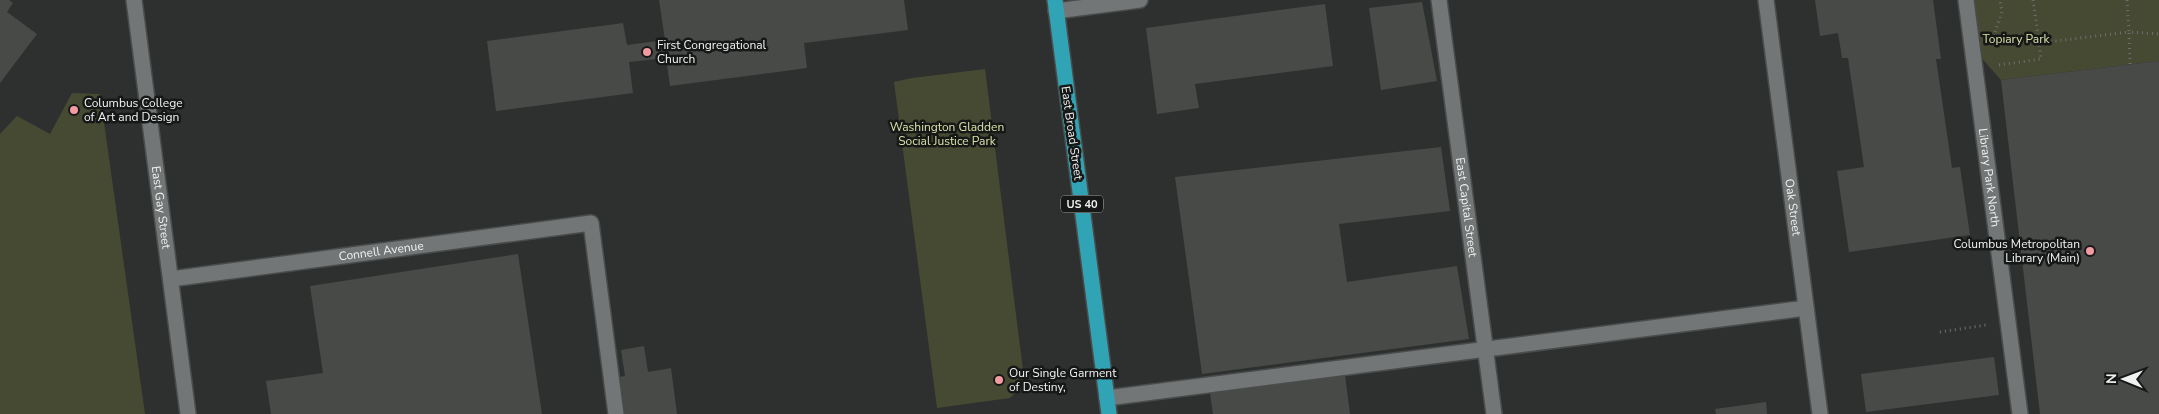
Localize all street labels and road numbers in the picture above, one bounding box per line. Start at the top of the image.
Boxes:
street label: East Broad Street [1058,85,1087,182]
street label: Library Park North [1975,127,2004,228]
street label: East Capital Street [1452,156,1481,259]
street label: East Gay Street [148,165,174,250]
street label: Oak Street [1781,178,1805,238]
road number: US 40 [1061,195,1103,212]
street label: Connell Avenue [338,237,425,265]

